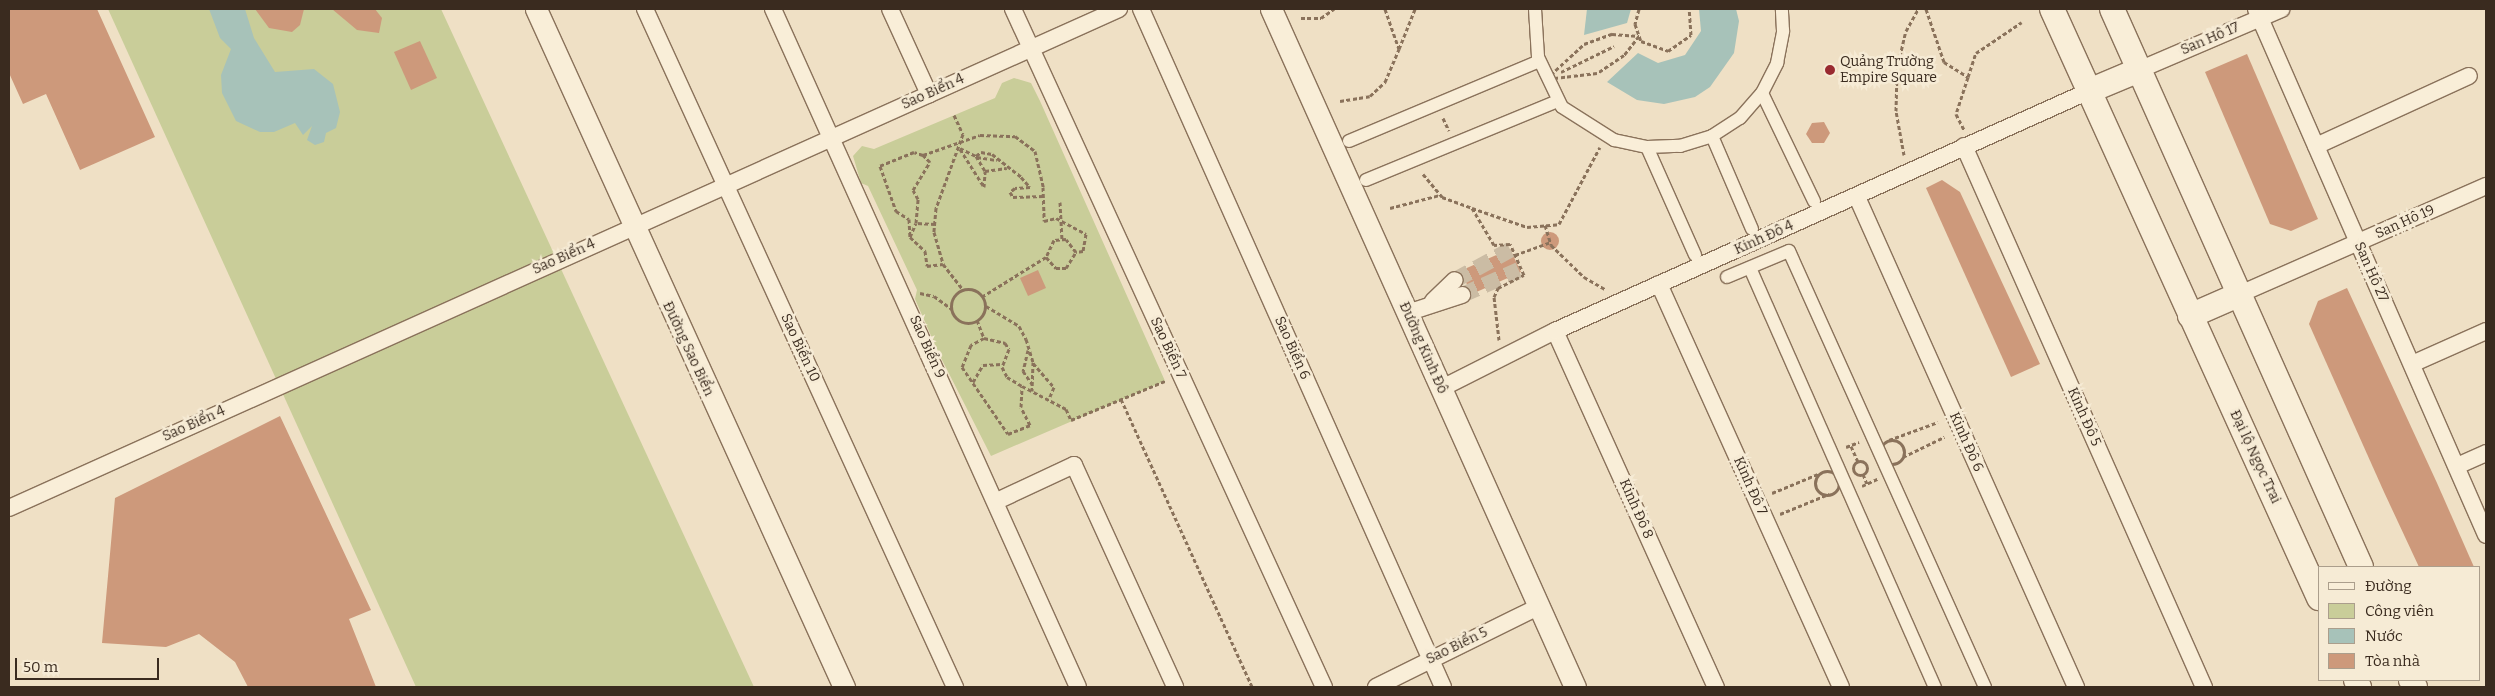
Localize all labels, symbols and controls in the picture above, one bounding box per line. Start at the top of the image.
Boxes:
street label: San Hô 17 [2178,19,2242,59]
place label: Quảng Trường Empire Square [1840,54,1937,86]
marker: Quảng Trường Empire Square [1824,64,1836,76]
street label: Sao Biển 4 [899,71,967,113]
street label: San Hô 19 [2373,202,2437,242]
street label: Kinh Đô 4 [1732,217,1796,259]
street label: Sao Biển 4 [530,236,598,278]
street label: San Hô 27 [2350,240,2392,304]
street label: Đường Sao Biển [659,299,717,399]
street label: Đường Kinh Đô [1395,300,1451,396]
street label: Sao Biển 10 [777,311,823,385]
street label: Sao Biển 9 [906,313,948,381]
street label: Sao Biển 6 [1271,314,1313,382]
street label: Sao Biển 7 [1146,315,1190,381]
street label: Kinh Đô 5 [2064,385,2104,449]
street label: Sao Biển 4 [160,403,228,445]
street label: Đại lộ Ngọc Trai [2226,408,2284,506]
street label: Kinh Đô 6 [1945,410,1987,474]
street label: Kinh Đô 7 [1730,454,1770,518]
street label: Kinh Đô 8 [1615,477,1657,541]
legend [2318,566,2480,681]
text: Đường [2365,577,2412,595]
text: Công viên [2365,602,2434,620]
street label: Sao Biển 5 [1424,624,1490,668]
text: Nước [2365,627,2403,645]
scale bar [18,648,161,680]
text: Tòa nhà [2365,652,2420,670]
text: 50 m [23,658,58,676]

